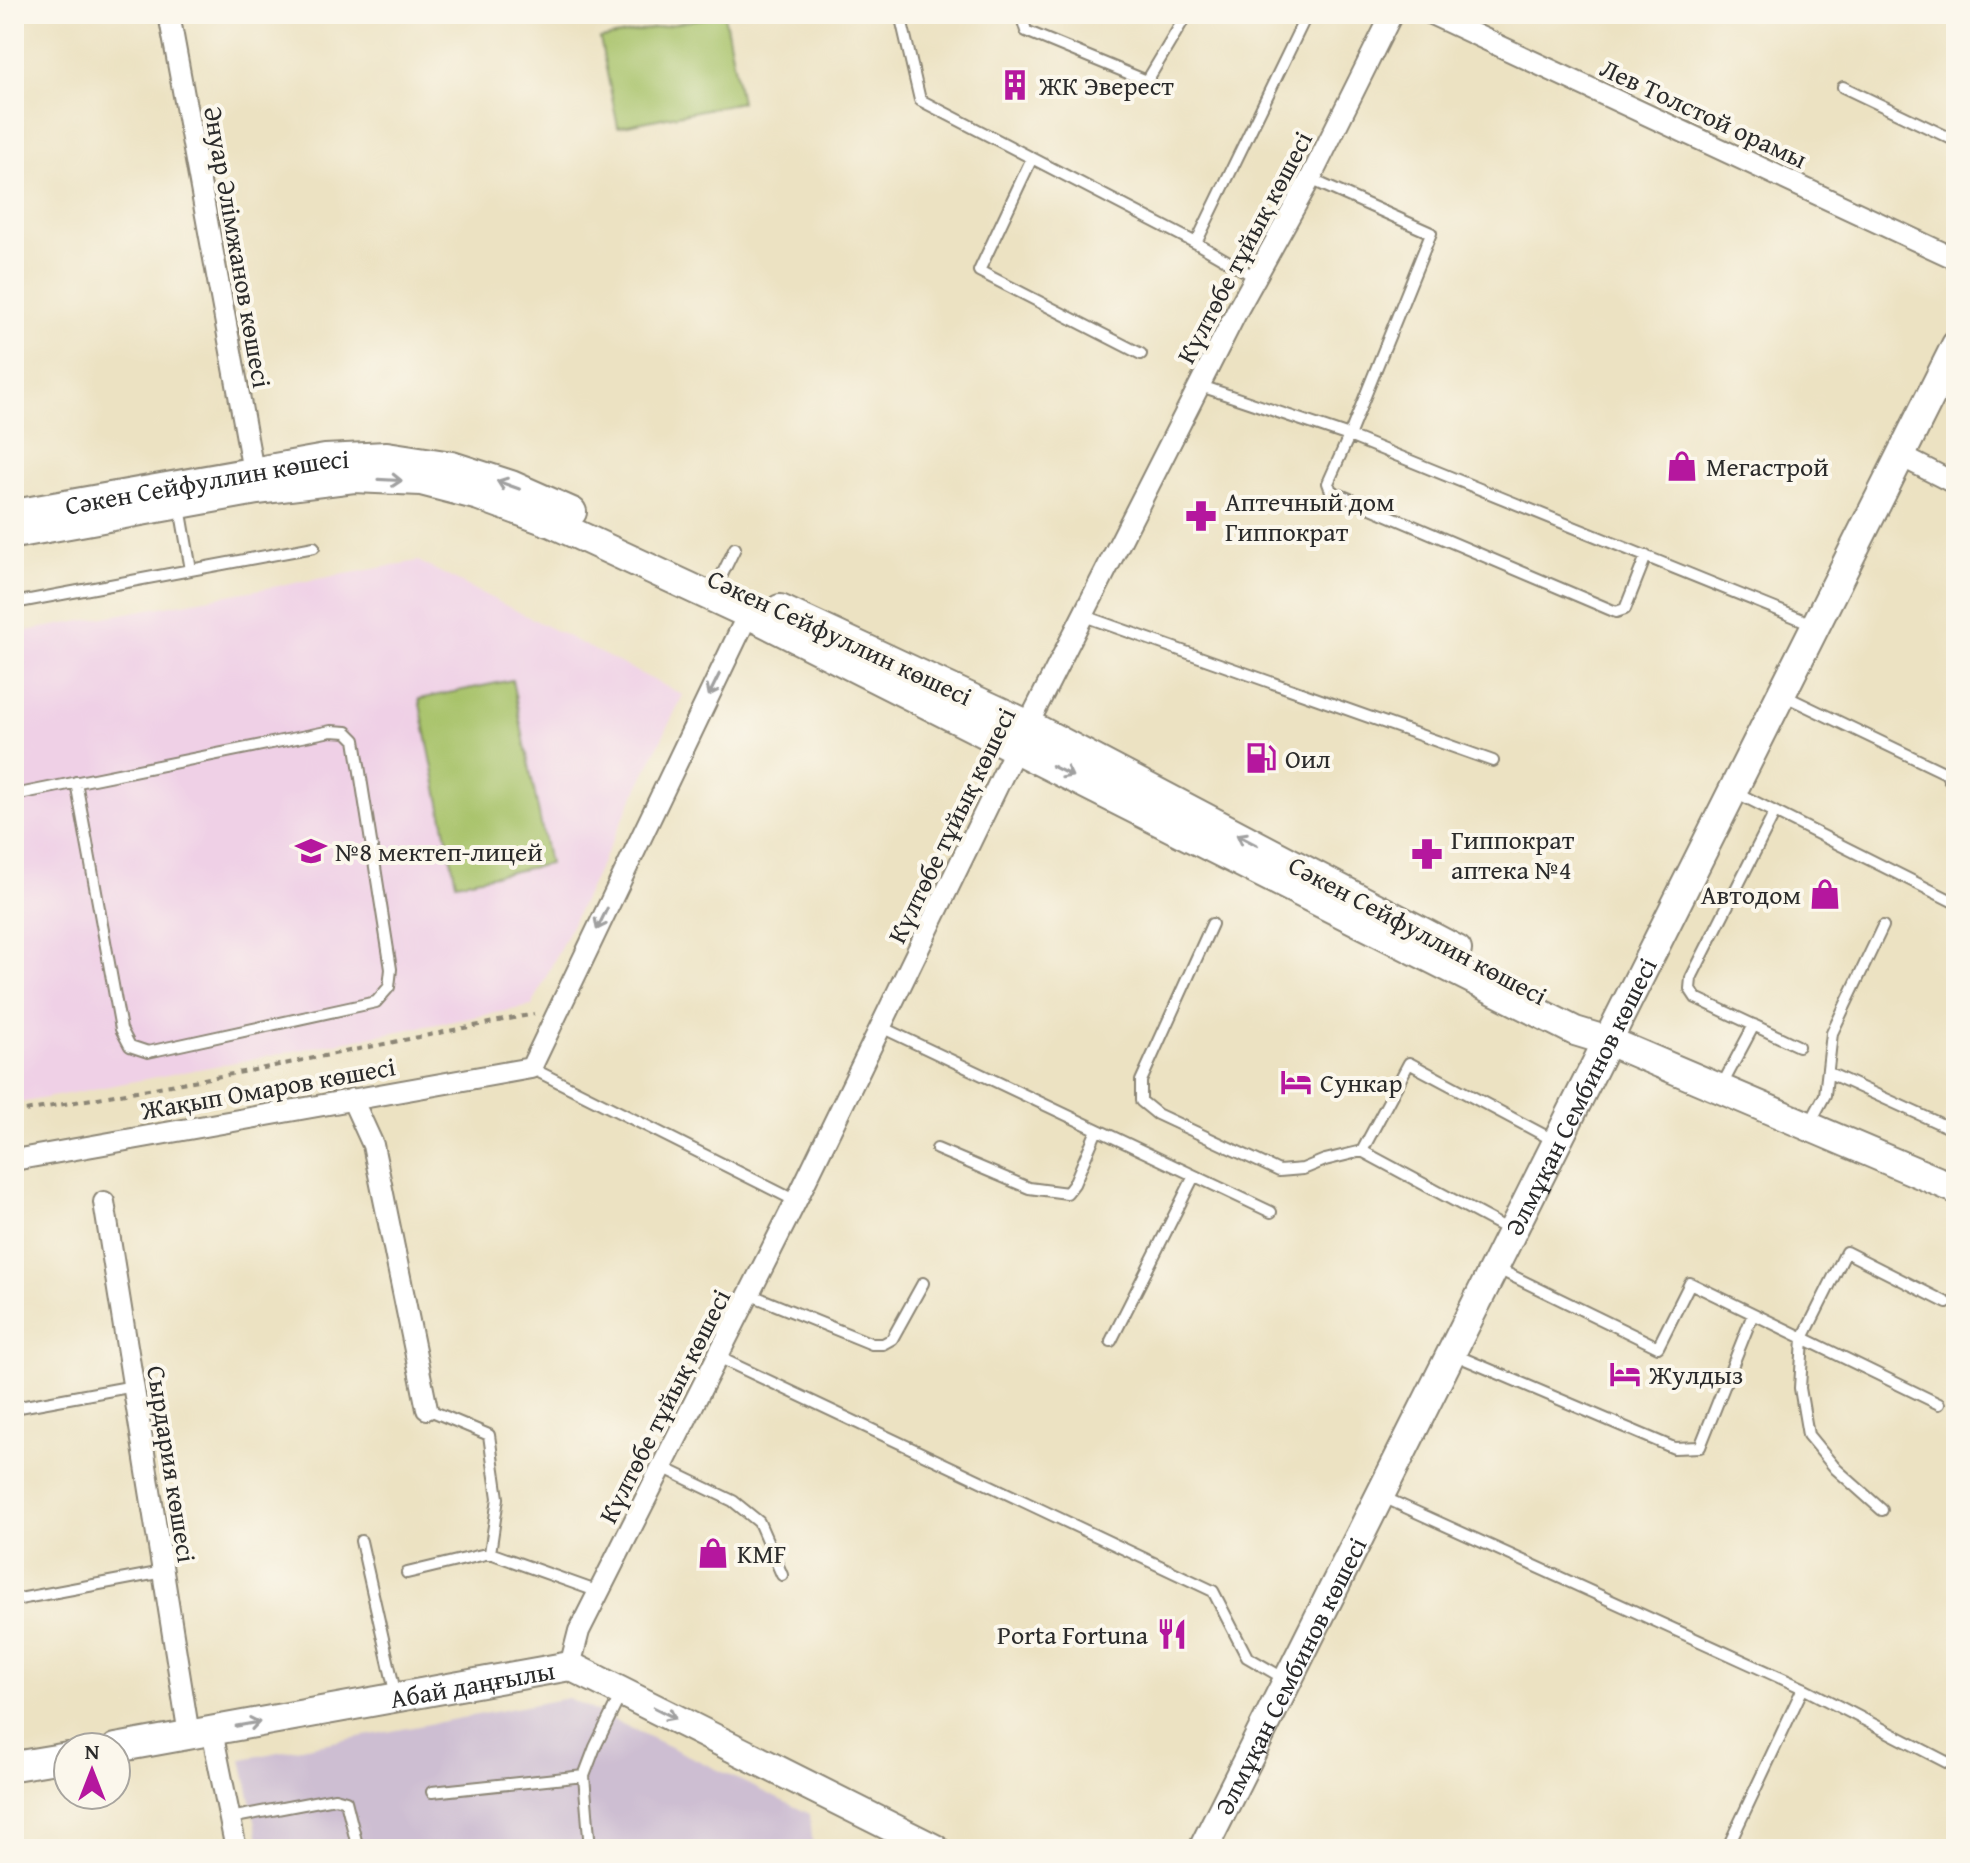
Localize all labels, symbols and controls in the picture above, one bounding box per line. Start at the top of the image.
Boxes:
street label: Лев Толстой орамы [1594,48,1814,178]
place label: ЖК Эверест [1038,66,1174,105]
building icon: ЖК Эверест [998,68,1032,102]
street label: Әнуар Әлімжанов көшесі [194,103,282,391]
street label: Күлтөбе тұйық көшесі [1166,124,1322,370]
street label: Сәкен Сейфуллин көшесі [62,438,350,524]
place label: Мегастрой [1706,447,1829,486]
shop icon: Мегастрой [1665,449,1699,483]
one-way arrow [376,472,403,487]
one-way arrow [496,477,521,491]
place label: Аптечный дом Гиппократ [1225,482,1395,551]
pharmacy icon: Аптечный дом Гиппократ [1184,499,1218,533]
street label: Сәкен Сейфуллин көшесі [701,559,979,715]
one-way arrow [706,672,722,696]
street label: Күлтөбе тұйық көшесі [877,700,1025,950]
place label: Оил [1285,739,1331,778]
fuel station icon: Оил [1244,741,1278,775]
one-way arrow [1049,764,1073,780]
place label: Гиппократ аптека №4 [1451,820,1575,889]
one-way arrow [1235,831,1259,847]
place label: №8 мектеп-лицей [335,832,543,871]
school or university icon: №8 мектеп-лицей [294,834,328,868]
pharmacy icon: Гиппократ аптека №4 [1410,837,1444,871]
street label: Сәкен Сейфуллин көшесі [1282,845,1554,1015]
place label: Автодом [1701,875,1801,914]
shop icon: Автодом [1808,877,1842,911]
one-way arrow [594,907,609,931]
street label: Әлмұқан Сембинов көшесі [1494,950,1666,1242]
street label: Жақып Омаров көшесі [137,1046,398,1130]
place label: Сункар [1320,1063,1402,1102]
hotel icon: Сункар [1279,1065,1313,1099]
street label: Күлтөбе тұйық көшесі [588,1282,740,1530]
place label: Жулдыз [1648,1355,1743,1394]
hotel icon: Жулдыз [1608,1357,1642,1391]
street label: Сырдария көшесі [137,1363,207,1565]
street label: Әлмұқан Сембинов көшесі [1204,1530,1376,1821]
place label: KMF [737,1534,786,1573]
shop icon: KMF [696,1536,730,1570]
place label: Porta Fortuna [997,1615,1149,1654]
restaurant icon: Porta Fortuna [1155,1617,1189,1651]
street label: Абай даңғылы [387,1650,558,1718]
one-way arrow [652,1706,676,1722]
one-way arrow [235,1716,260,1731]
north arrow [52,1731,132,1811]
text: N [85,1735,100,1767]

